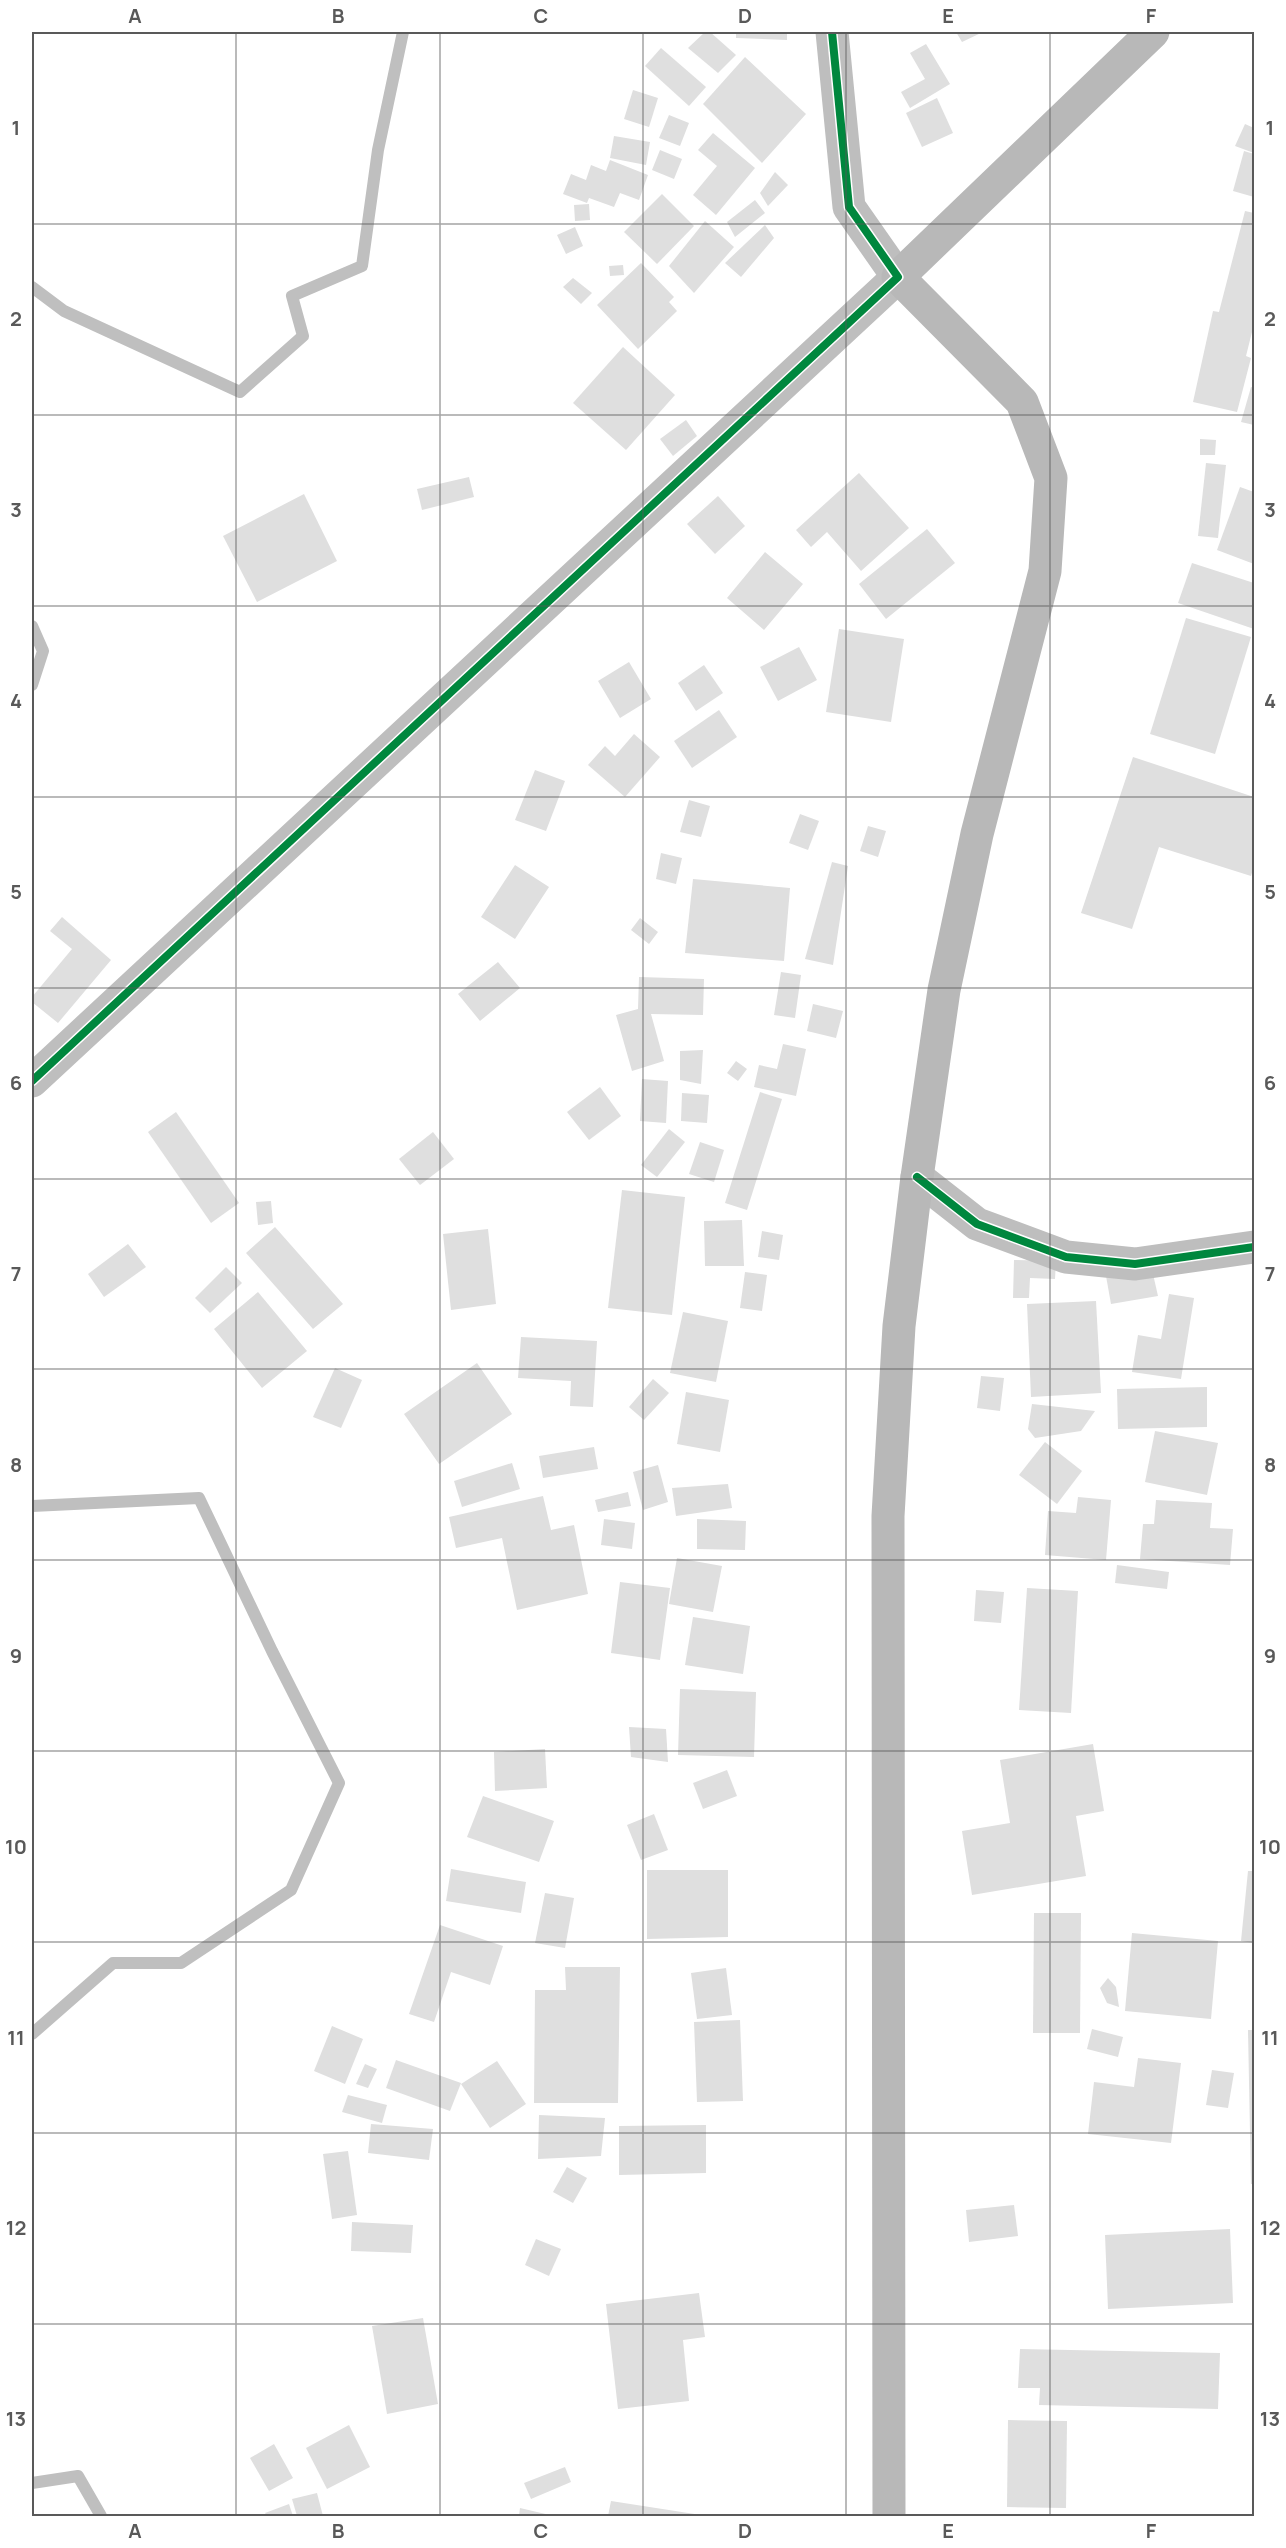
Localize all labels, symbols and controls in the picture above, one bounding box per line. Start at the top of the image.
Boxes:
text: A [128,2,142,29]
text: B [332,2,345,29]
text: C [534,2,548,29]
text: D [738,2,752,29]
text: E [942,2,954,29]
text: F [1146,2,1157,29]
text: 1 [12,114,20,141]
text: 1 [1266,114,1274,141]
text: 2 [10,305,22,332]
text: 2 [1264,305,1276,332]
text: 3 [10,496,22,523]
text: 3 [1264,496,1276,523]
text: 4 [10,687,22,714]
text: 4 [1264,687,1276,714]
text: 5 [10,878,22,905]
text: 5 [1264,878,1276,905]
text: 6 [10,1069,22,1096]
text: 6 [1264,1069,1276,1096]
text: 7 [11,1260,21,1287]
text: 7 [1265,1260,1275,1287]
text: 8 [10,1451,22,1478]
text: 8 [1264,1451,1276,1478]
text: 9 [10,1642,22,1669]
text: 9 [1264,1642,1276,1669]
text: 10 [5,1833,27,1860]
text: 10 [1259,1833,1281,1860]
text: 11 [7,2024,25,2051]
text: 11 [1261,2024,1279,2051]
text: 12 [6,2214,26,2241]
text: 12 [1260,2214,1280,2241]
text: 13 [6,2405,26,2432]
text: 13 [1260,2405,1280,2432]
text: A [128,2517,142,2544]
text: B [332,2517,345,2544]
text: C [534,2517,548,2544]
text: D [738,2517,752,2544]
text: E [942,2517,954,2544]
text: F [1146,2517,1157,2544]

